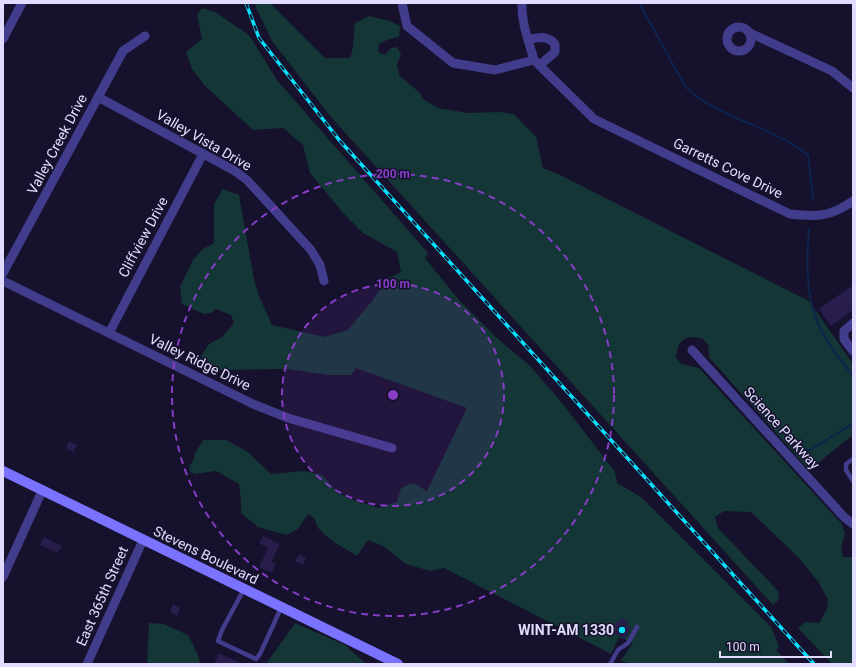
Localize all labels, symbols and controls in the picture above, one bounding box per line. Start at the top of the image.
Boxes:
street label: Valley Creek Drive [24,91,90,197]
street label: Valley Vista Drive [154,106,254,174]
street label: Garretts Cove Drive [671,135,785,201]
text: 200 m [376,167,410,181]
street label: Cliffview Drive [115,194,171,280]
text: 100 m [376,277,410,291]
street label: Valley Ridge Drive [147,331,253,393]
street label: Science Parkway [741,384,823,473]
centre of rings [386,388,400,402]
street label: Stevens Boulevard [151,523,261,587]
street label: East 365th Street [73,543,131,648]
place label: WINT-AM 1330 [518,622,614,638]
marker: WINT-AM 1330 [617,625,627,635]
scale bar [720,633,831,659]
text: 100 m [726,640,760,654]

